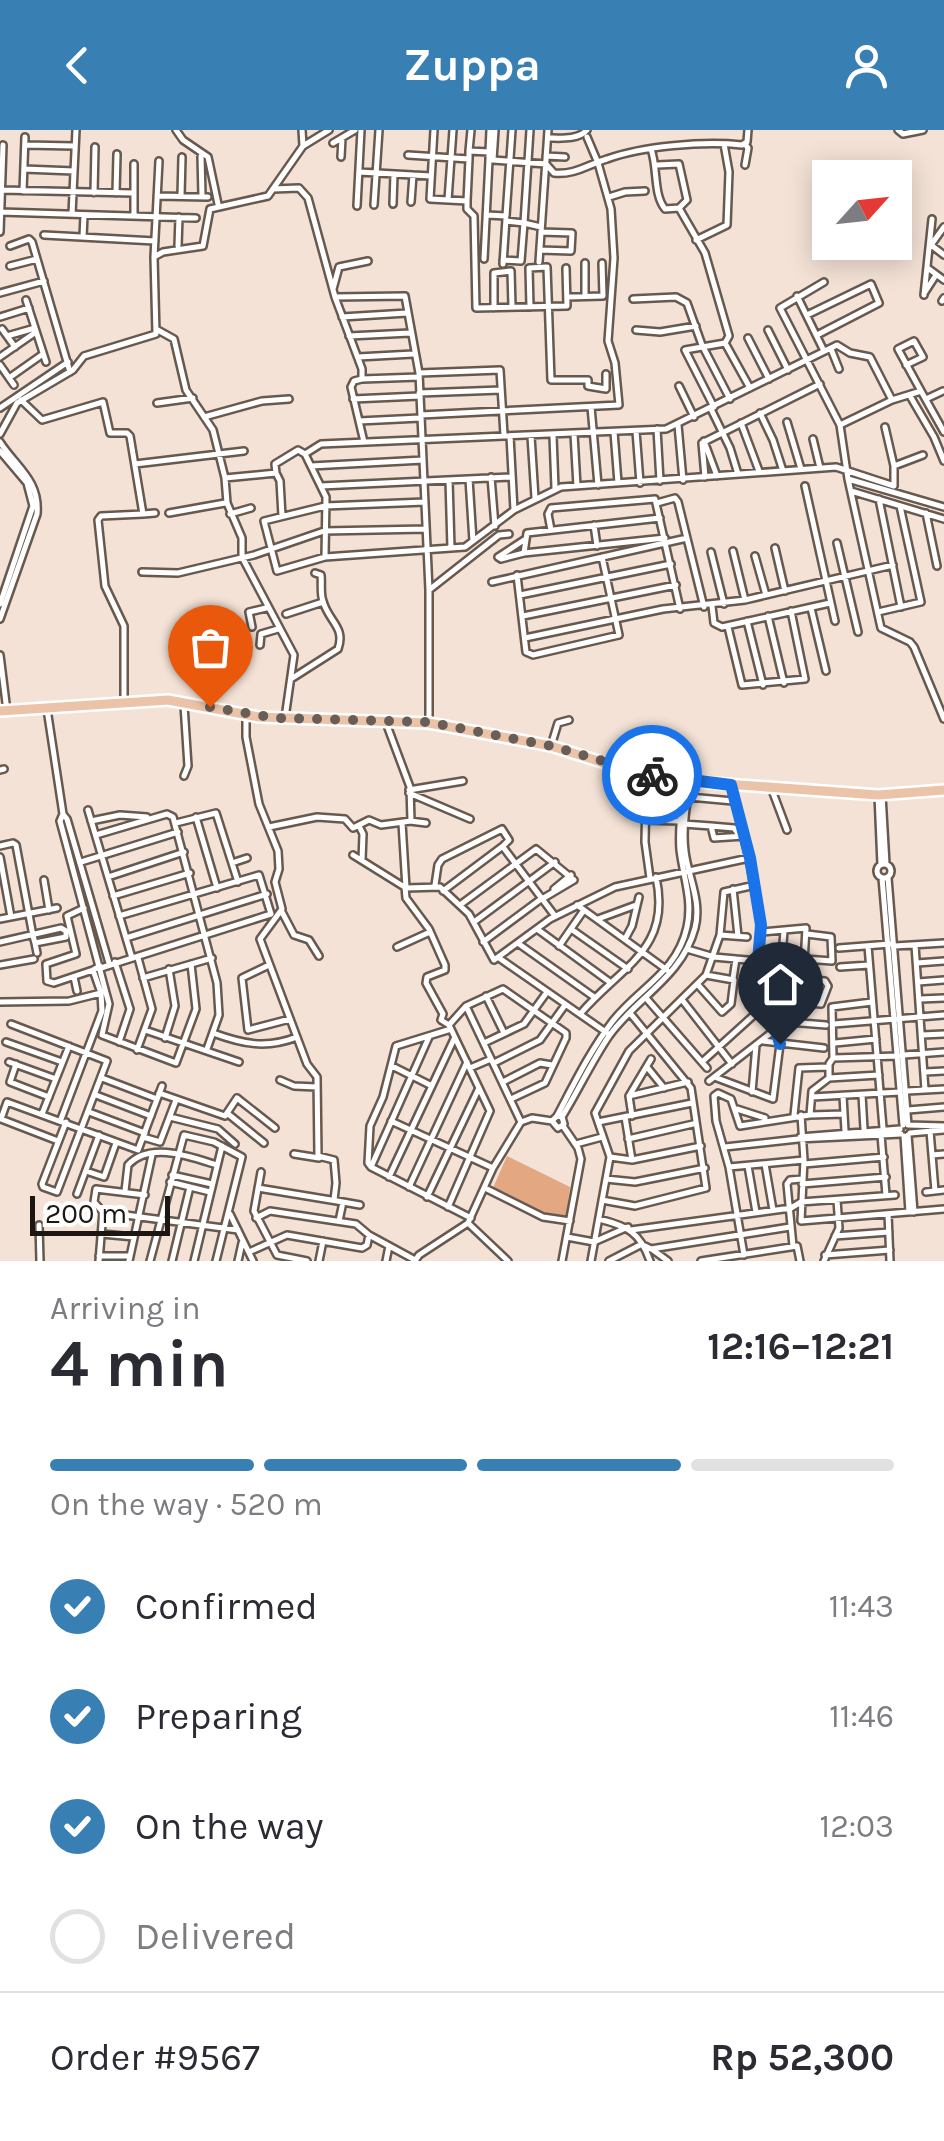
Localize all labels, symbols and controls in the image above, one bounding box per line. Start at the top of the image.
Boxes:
icon: back [50,38,105,93]
icon: person [839,38,894,93]
text: Zuppa [403,39,541,91]
north arrow [812,160,912,260]
map controls [812,160,912,260]
pin [168,605,253,708]
icon: bag [183,620,238,675]
courier [602,725,702,825]
icon: bike [625,748,680,803]
pin [738,942,823,1045]
icon: home [753,957,808,1012]
scale bar [30,1191,170,1236]
text: 200 m [45,1197,127,1230]
text: Arriving in [50,1290,201,1327]
text: 12:16–12:21 [707,1324,894,1369]
text: 4 min [50,1326,229,1402]
text: On the way · 520 m [50,1486,323,1523]
icon: check [50,1579,105,1634]
text: Confirmed [135,1584,318,1629]
text: 11:43 [829,1588,894,1625]
icon: check [50,1689,105,1744]
text: Preparing [135,1694,302,1739]
text: 11:46 [829,1698,894,1735]
icon: check [50,1799,105,1854]
text: On the way [135,1804,323,1849]
text: 12:03 [820,1808,894,1845]
text: Delivered [135,1914,296,1959]
text: Order #9567 [50,2035,260,2080]
text: Rp 52,300 [710,2035,894,2080]

